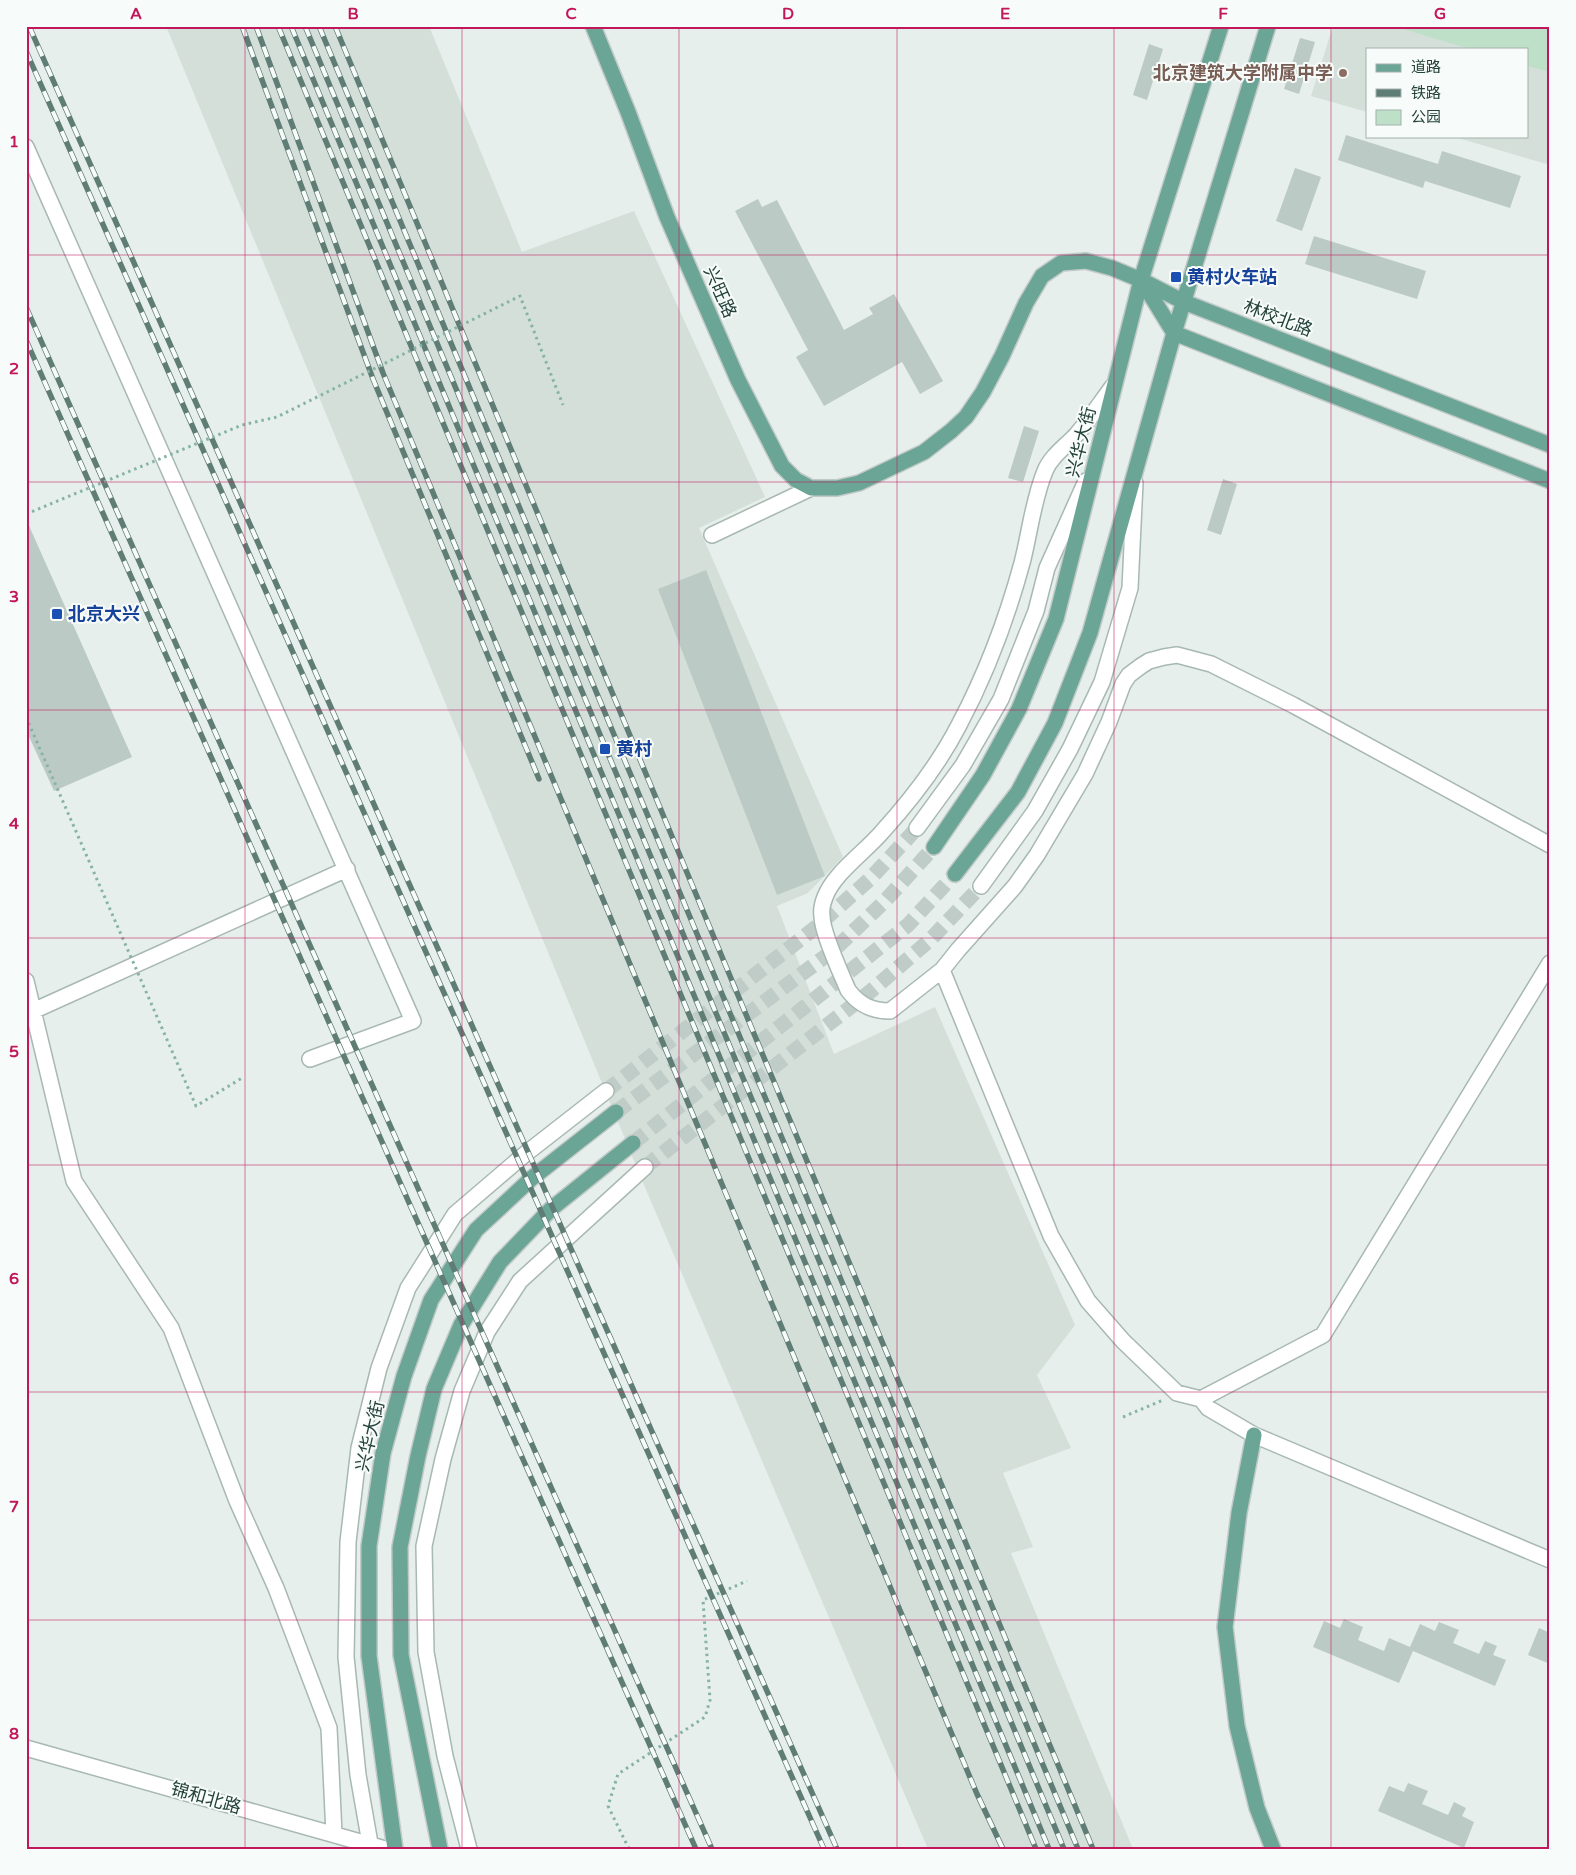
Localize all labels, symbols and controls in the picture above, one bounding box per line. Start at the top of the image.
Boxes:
text: A [130,4,142,24]
text: B [347,4,359,24]
text: C [565,4,577,24]
text: D [782,4,794,24]
text: E [1000,4,1010,24]
text: F [1218,4,1228,24]
text: G [1434,4,1446,24]
legend [1366,48,1528,138]
text: 道路 [1411,58,1441,76]
place label: 北京建筑大学附属中学 [1153,62,1333,84]
marker: 北京建筑大学附属中学 [1337,67,1349,79]
text: 铁路 [1411,84,1441,102]
text: 公园 [1411,108,1441,126]
text: 1 [9,132,19,152]
street label: 兴旺路 [699,263,741,321]
place label: 黄村火车站 [1187,266,1277,288]
marker: 黄村火车站 [1169,270,1183,284]
street label: 林校北路 [1240,295,1316,341]
text: 2 [9,359,19,379]
street label: 兴华大街 [1062,404,1100,480]
text: 3 [9,587,19,607]
place label: 北京大兴 [68,603,140,625]
marker: 北京大兴 [50,607,64,621]
place label: 黄村 [616,738,652,760]
marker: 黄村 [598,742,612,756]
text: 4 [9,814,19,834]
text: 5 [9,1042,19,1062]
text: 6 [9,1269,19,1289]
street label: 兴华大街 [351,1398,389,1474]
text: 7 [9,1497,19,1517]
text: 8 [9,1724,19,1744]
street label: 锦和北路 [168,1778,244,1818]

